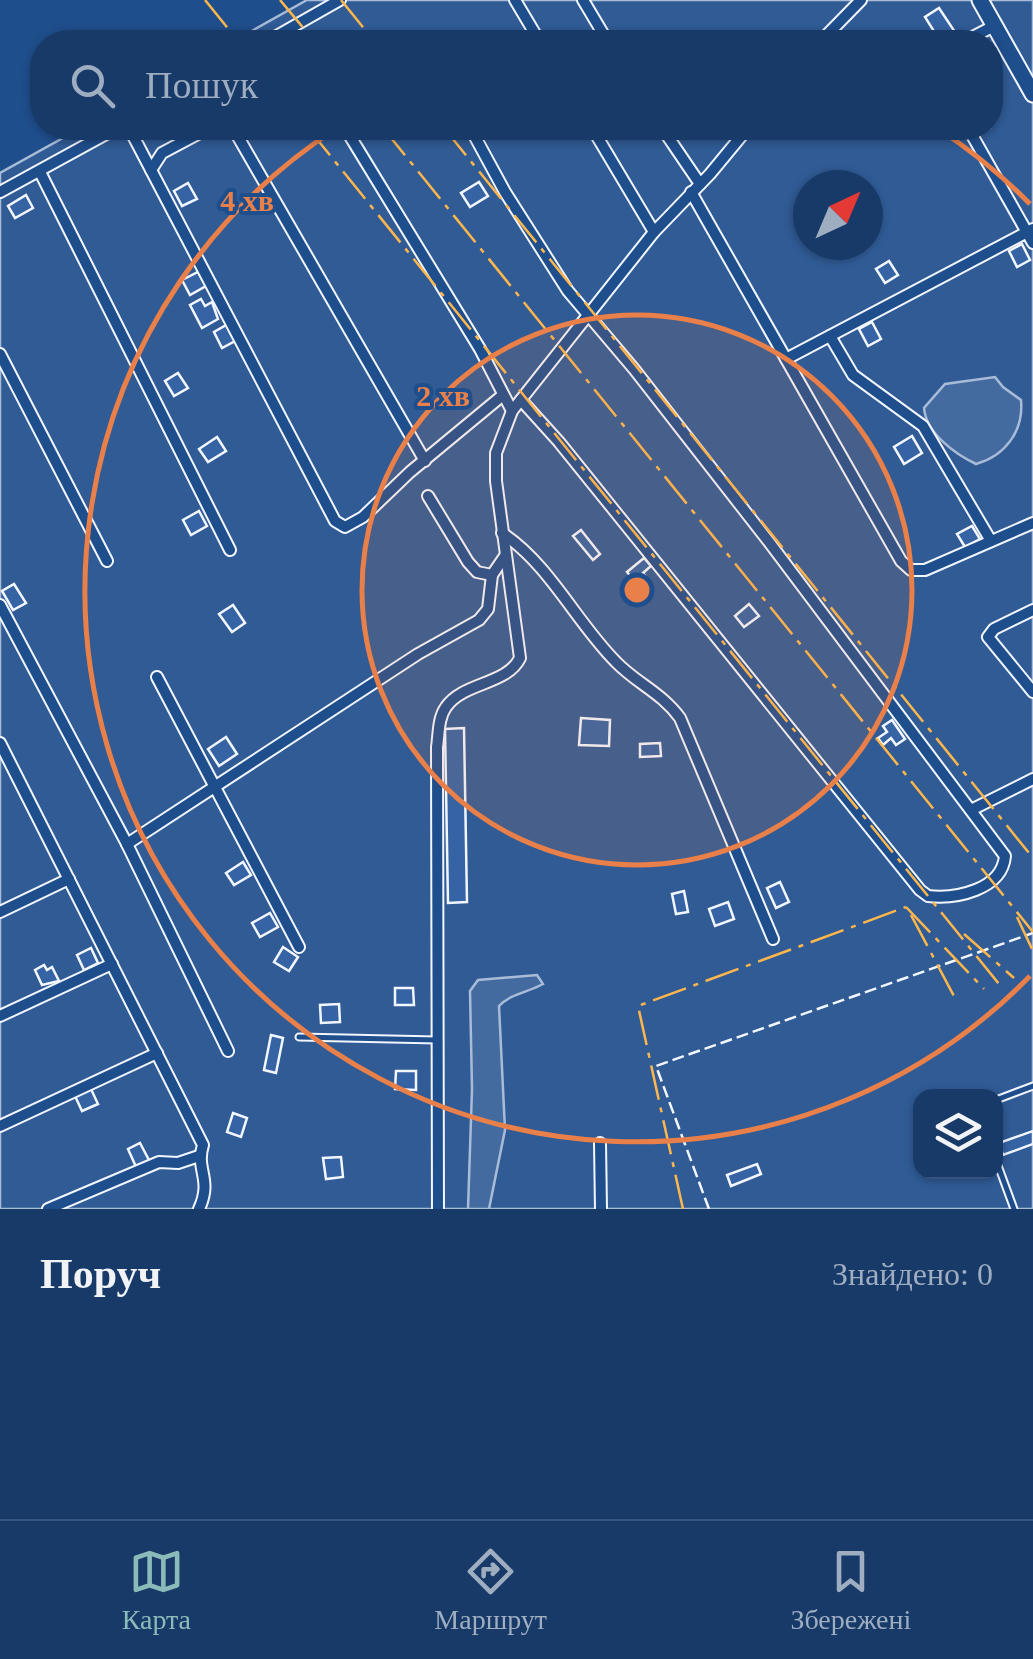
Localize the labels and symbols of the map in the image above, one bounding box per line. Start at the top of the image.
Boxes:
north arrow [793,170,883,260]
text: 4 хв [220,184,274,217]
text: 2 хв [416,379,470,412]
centre of rings [619,572,655,608]

